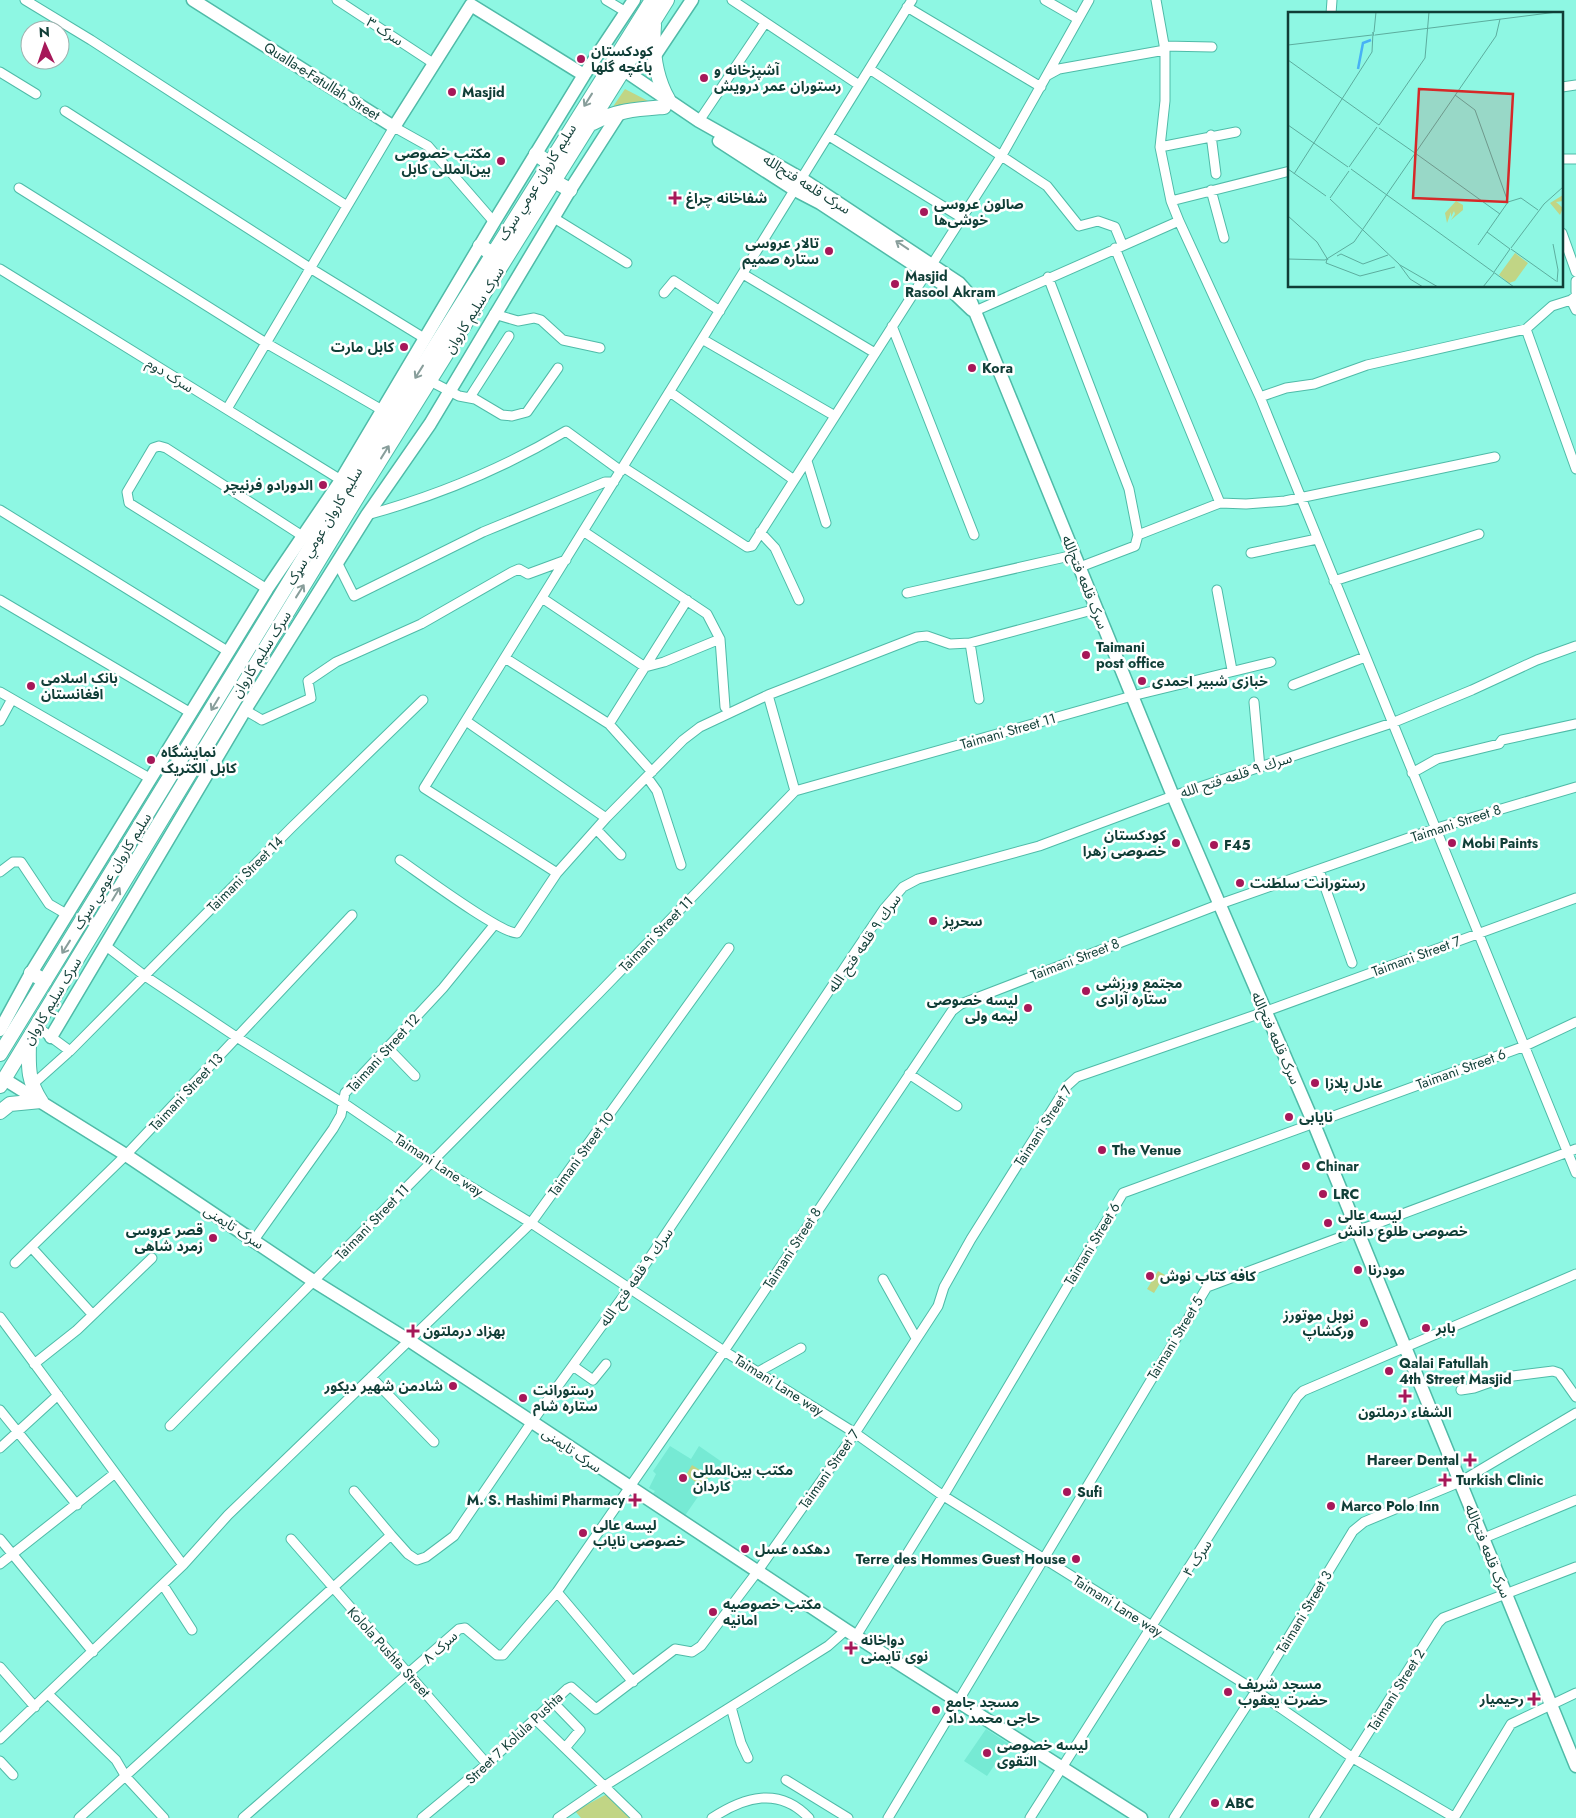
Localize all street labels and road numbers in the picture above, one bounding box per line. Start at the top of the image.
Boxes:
street label: سرک ۳ [363,12,407,50]
street label: Qualla-e-Fatullah Street [260,37,384,125]
street label: سلیم کاروان عومي سړک [493,120,582,245]
street label: سرک قلعه فتح‌الله [759,149,855,220]
street label: سرک سلیم کاروان [439,263,510,358]
street label: سرک دوم [142,353,197,398]
street label: سلیم کاروان عومي سړک [281,463,368,589]
street label: سرک قلعه فتح‌الله [1056,532,1113,632]
street label: سرک سلیم کاروان [226,607,297,702]
street label: Taimani Street 11 [958,708,1058,754]
street label: سرك ٩ قلعه فتح الله [1178,747,1295,803]
street label: Taimani Street 8 [1408,799,1504,847]
street label: سلیم کاروان عومي سړک [68,809,157,934]
street label: Taimani Street 14 [202,831,288,917]
street label: سرك ٩ قلعه فتح الله [822,890,906,997]
street label: Taimani Street 11 [615,892,697,976]
street label: Taimani Street 7 [1369,930,1464,981]
street label: Taimani Street 8 [1028,933,1122,985]
street label: سرک سلیم کاروان [18,953,87,1049]
street label: سرک قلعه فتح‌الله [1246,988,1305,1088]
street label: Taimani Street 12 [342,1009,424,1097]
street label: Taimani Street 6 [1413,1044,1509,1094]
street label: Taimani Street 13 [145,1048,228,1135]
street label: Taimani Street 7 [1009,1081,1077,1171]
street label: Taimani Street 10 [543,1107,619,1201]
street label: Taimani Lane way [391,1129,488,1202]
street label: Taimani Street 11 [331,1180,413,1264]
street label: Taimani Street 6 [1059,1199,1125,1289]
street label: سرک تایمنی [200,1200,268,1254]
street label: Taimani Street 8 [758,1203,826,1293]
street label: سرك ٩ قلعه فتح الله [594,1224,678,1331]
street label: Taimani Street 5 [1142,1293,1208,1383]
street label: Taimani Lane way [730,1349,828,1421]
street label: سرک تایمنی [538,1423,606,1477]
street label: Taimani Street 7 [794,1425,864,1513]
street label: سرک قلعه فتح‌الله [1459,1501,1516,1601]
street label: سرک ۴ [1178,1536,1216,1580]
street label: Taimani Street 3 [1271,1566,1337,1657]
street label: Taimani Lane way [1069,1570,1167,1642]
street label: Kolola Pushta Street [343,1602,436,1702]
street label: سرک ۸ [418,1626,462,1668]
street label: Taimani Street 2 [1363,1645,1429,1735]
street label: Street 7 Kolula Pushta [461,1687,567,1789]

